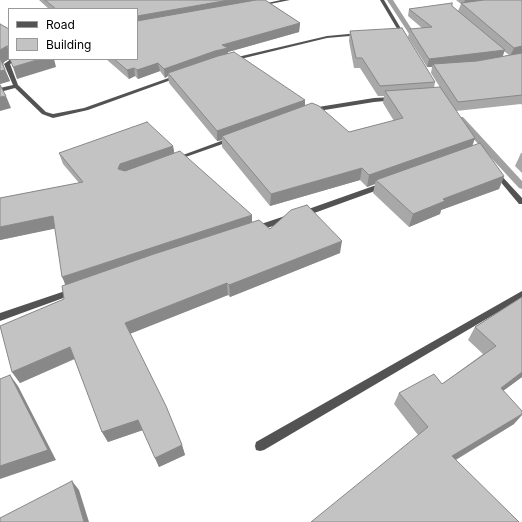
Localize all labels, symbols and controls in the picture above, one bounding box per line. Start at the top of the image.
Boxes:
legend [8,8,138,60]
text: Road [46,17,75,32]
text: Building [46,37,91,52]

